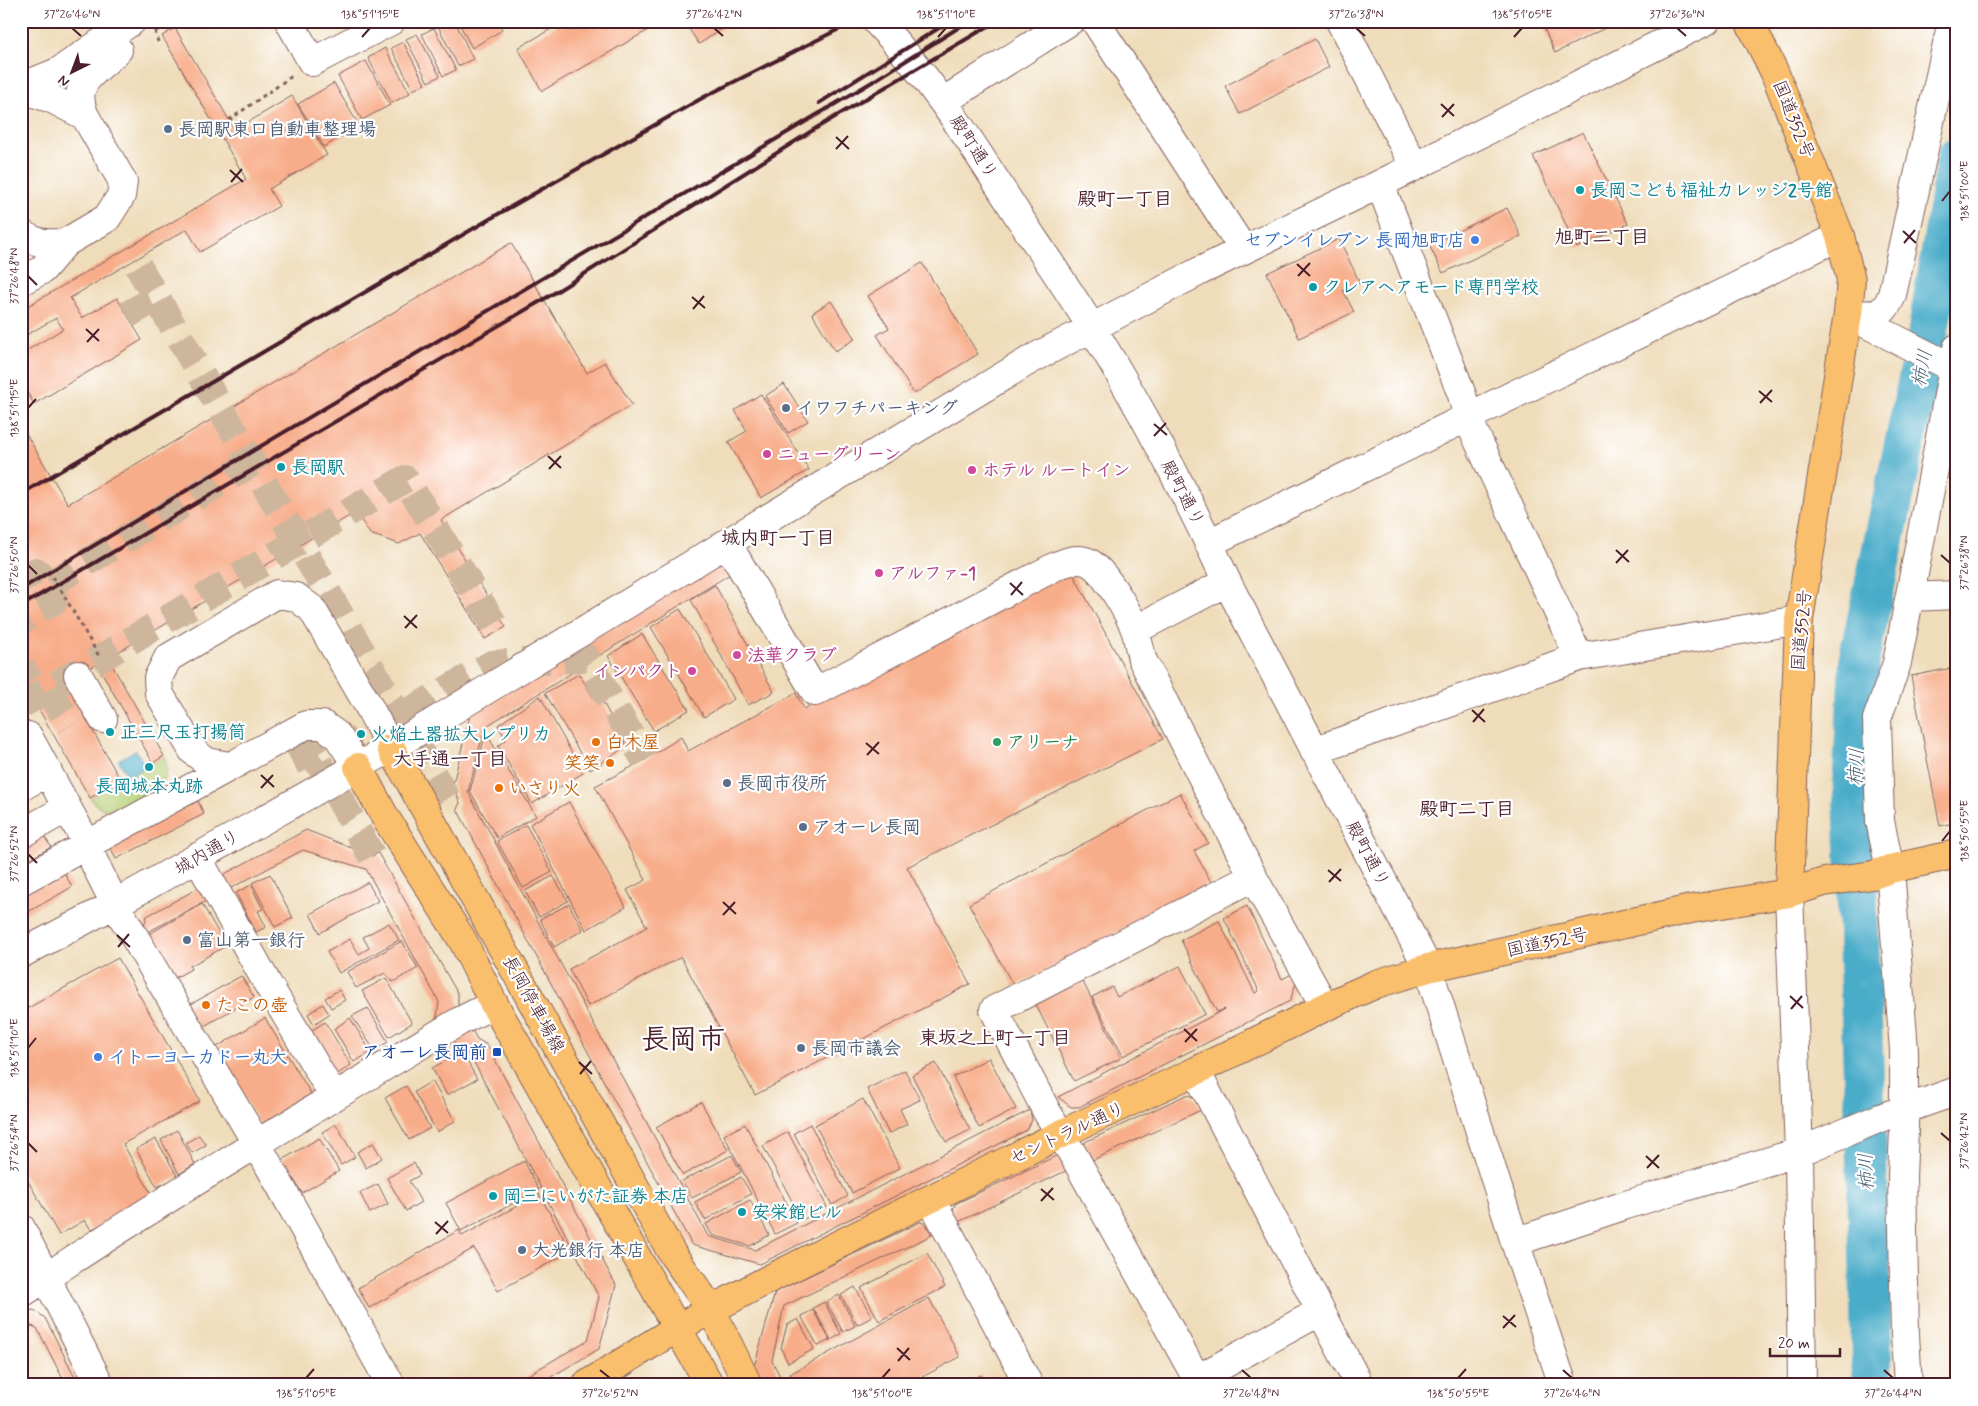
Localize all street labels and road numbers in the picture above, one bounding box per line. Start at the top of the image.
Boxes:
street label: 国道352号 [1766,77,1820,162]
street label: 殿町通り [943,111,1003,184]
street label: 殿町通り [1155,456,1210,531]
street label: 国道352号 [1786,588,1818,672]
street label: 殿町通り [1340,817,1395,892]
street label: 城内通り [170,824,245,881]
street label: 国道352号 [1504,923,1590,963]
street label: 長岡停車場線 [496,951,570,1058]
street label: セントラル通り [1006,1097,1129,1171]

